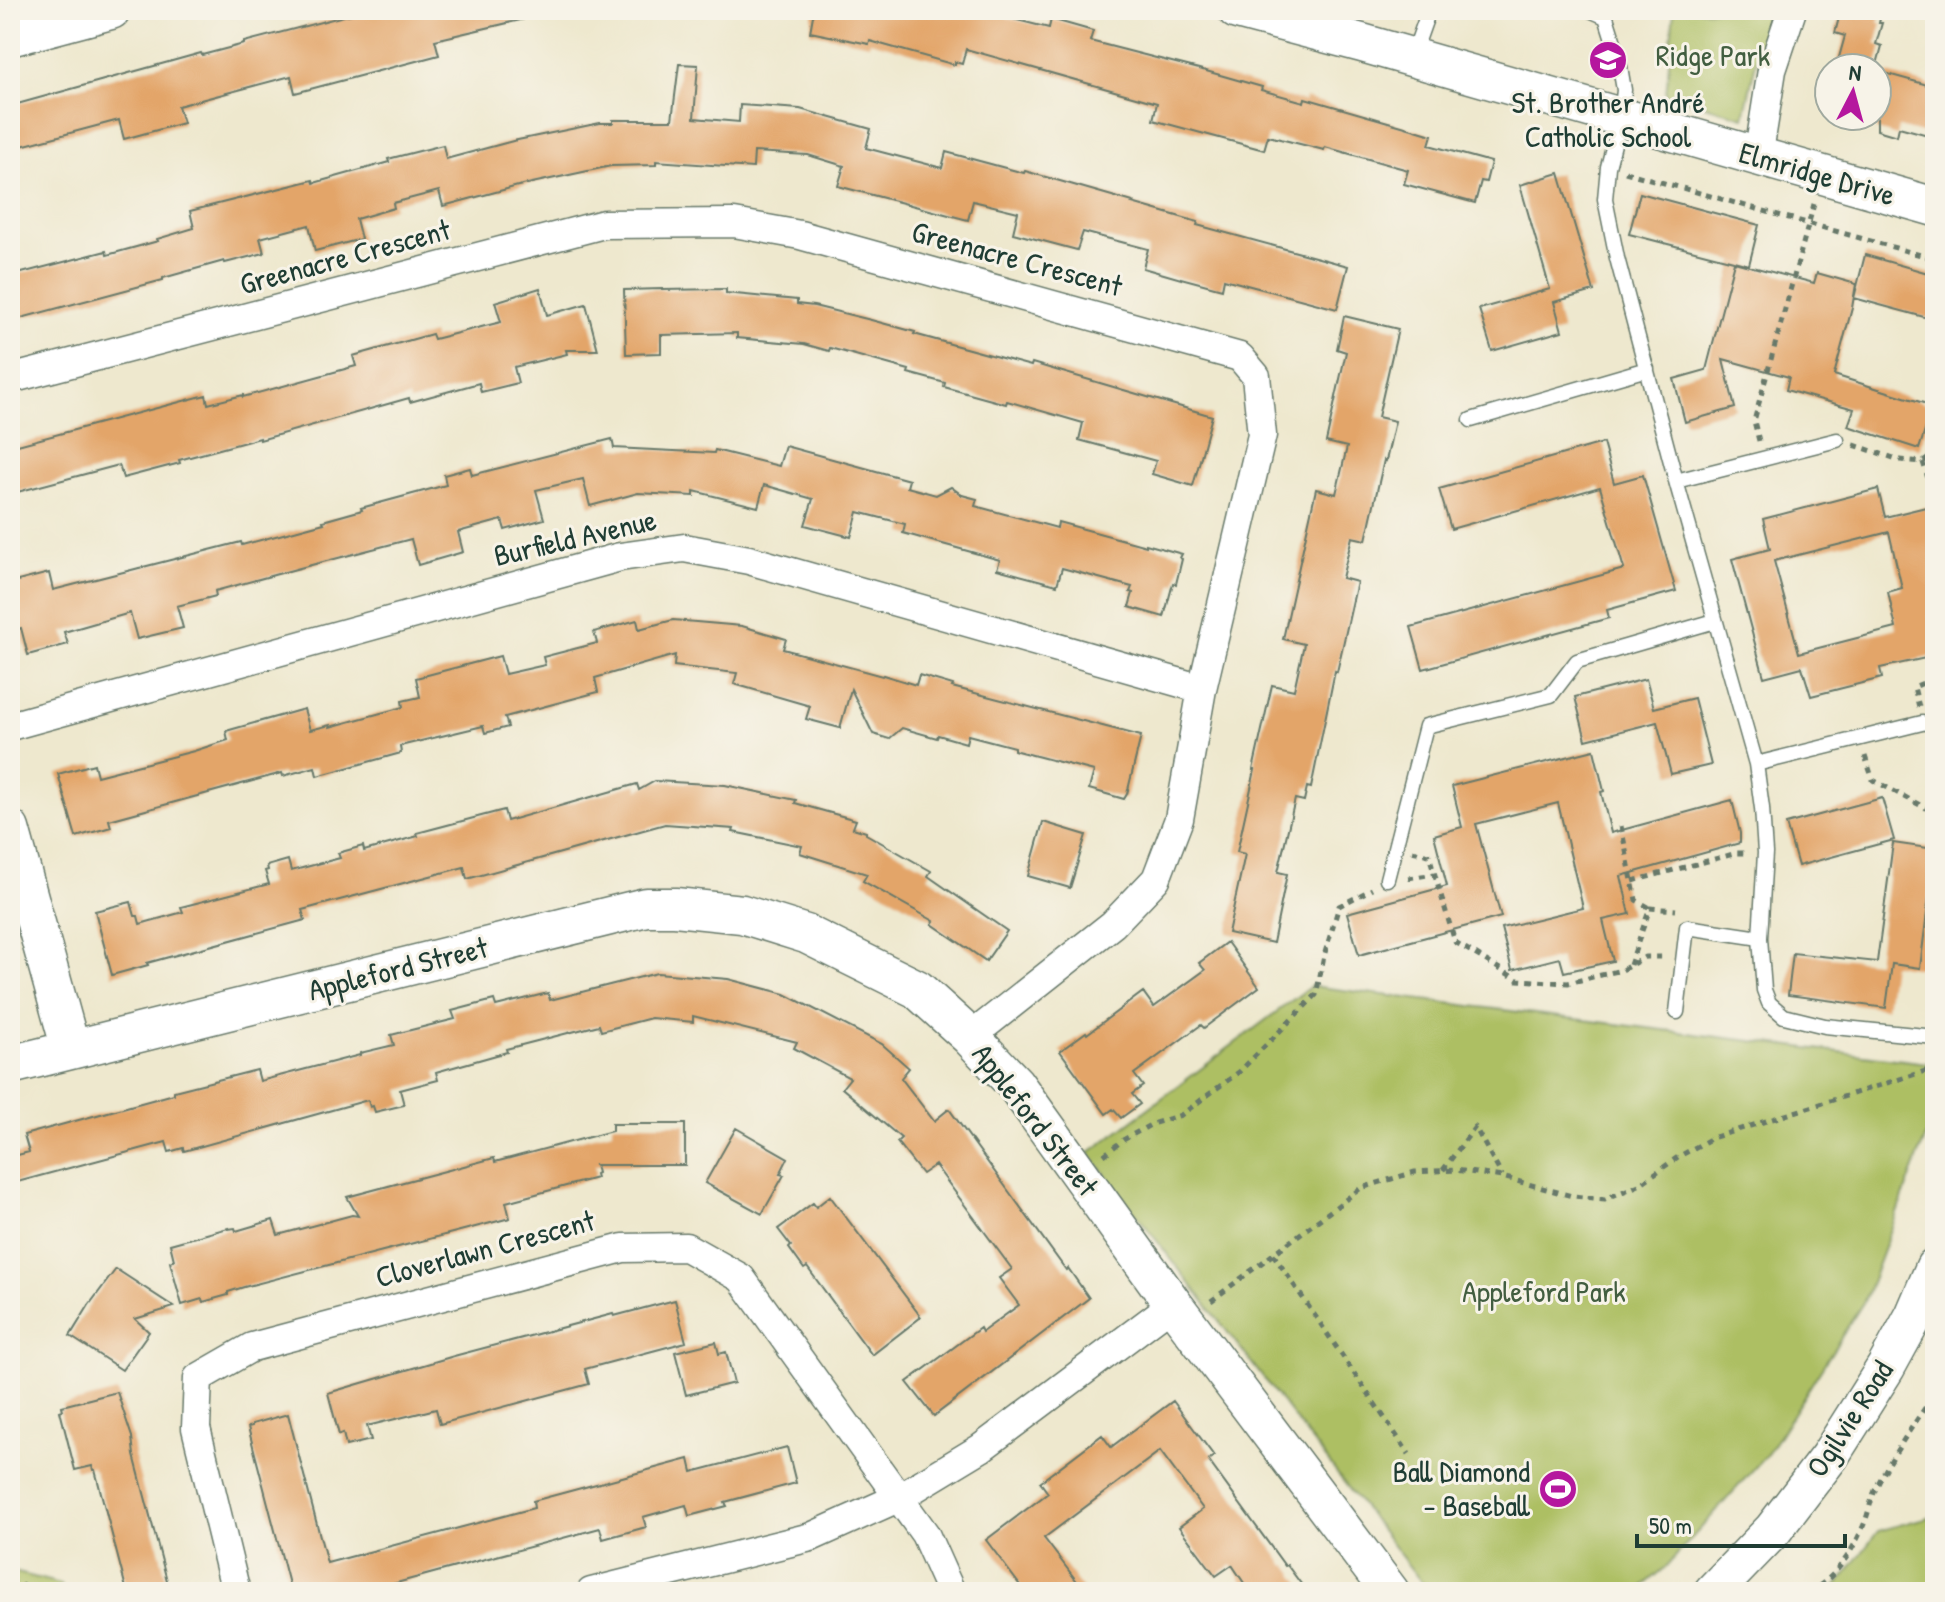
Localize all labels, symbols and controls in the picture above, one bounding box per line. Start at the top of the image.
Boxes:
park label: Ridge Park [1656,35,1770,75]
school or university icon: St. Brother André Catholic School [1587,39,1629,81]
north arrow [1813,52,1893,132]
text: N [1848,57,1863,88]
place label: St. Brother André Catholic School [1512,82,1705,156]
street label: Elmridge Drive [1735,132,1900,214]
street label: Greenacre Crescent [235,209,455,303]
street label: Greenacre Crescent [908,211,1127,305]
street label: Burfield Avenue [490,499,660,575]
street label: Appleford Street [304,926,492,1010]
street label: Appleford Street [964,1035,1108,1204]
street label: Cloverlawn Crescent [371,1199,599,1296]
park label: Appleford Park [1462,1271,1626,1311]
street label: Ogilvie Road [1797,1352,1902,1484]
place label: Ball Diamond - Baseball [1393,1451,1531,1525]
sports icon: Ball Diamond - Baseball [1537,1468,1579,1510]
scale bar [1637,1498,1845,1548]
text: 50 m [1649,1509,1692,1541]

